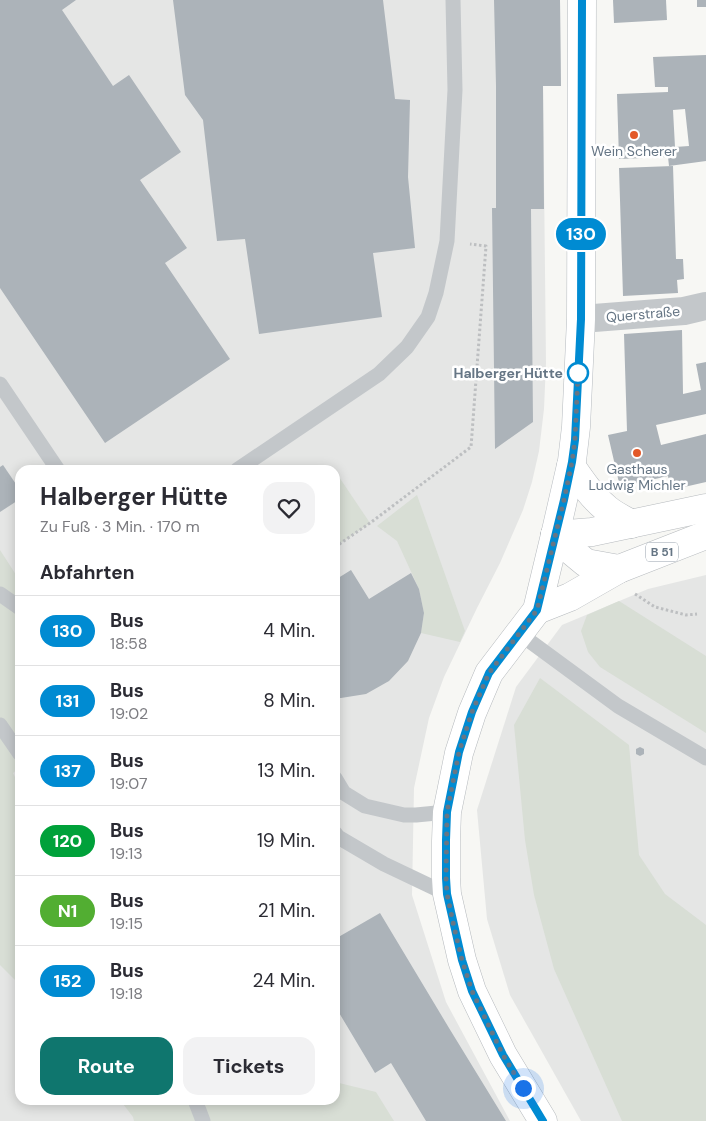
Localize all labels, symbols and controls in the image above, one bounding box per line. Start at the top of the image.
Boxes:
marker: Wein Scherer [628,129,640,141]
place label: Wein Scherer [591,142,677,160]
line badge: 130 [552,218,610,250]
text: 130 [566,222,596,246]
street label: Querstraße [605,302,681,326]
marker: Halberger Hütte [567,362,589,384]
place label: Halberger Hütte [453,364,563,382]
marker: Gasthaus Ludwig Michler [631,447,643,459]
place label: Gasthaus Ludwig Michler [588,460,686,494]
text: Halberger Hütte [40,481,228,512]
button: heart [263,482,315,534]
text: Zu Fuß · 3 Min. · 170 m [40,516,200,537]
road number: B 51 [646,542,678,562]
text: Abfahrten [40,560,134,585]
text: Bus [110,608,144,633]
text: 4 Min. [263,618,315,643]
text: 130 [52,619,83,643]
text: 18:58 [110,633,147,654]
text: Bus [110,678,144,703]
text: 8 Min. [263,688,315,713]
text: 131 [56,689,79,713]
text: 19:02 [110,703,148,724]
text: Bus [110,748,144,773]
text: 13 Min. [258,758,315,783]
text: 137 [54,759,81,783]
text: 19:07 [110,773,148,794]
text: Bus [110,818,144,843]
text: 19 Min. [257,828,315,853]
text: 120 [53,829,82,853]
text: 19:13 [110,843,143,864]
text: Bus [110,888,144,913]
text: 21 Min. [258,898,315,923]
text: N1 [58,899,77,923]
text: 19:15 [110,913,143,934]
text: Bus [110,958,144,983]
text: 24 Min. [253,968,315,993]
text: 152 [53,969,82,993]
text: 19:18 [110,983,143,1004]
button: Route [40,1037,173,1095]
button: Tickets [183,1037,315,1095]
your location [511,1076,536,1101]

